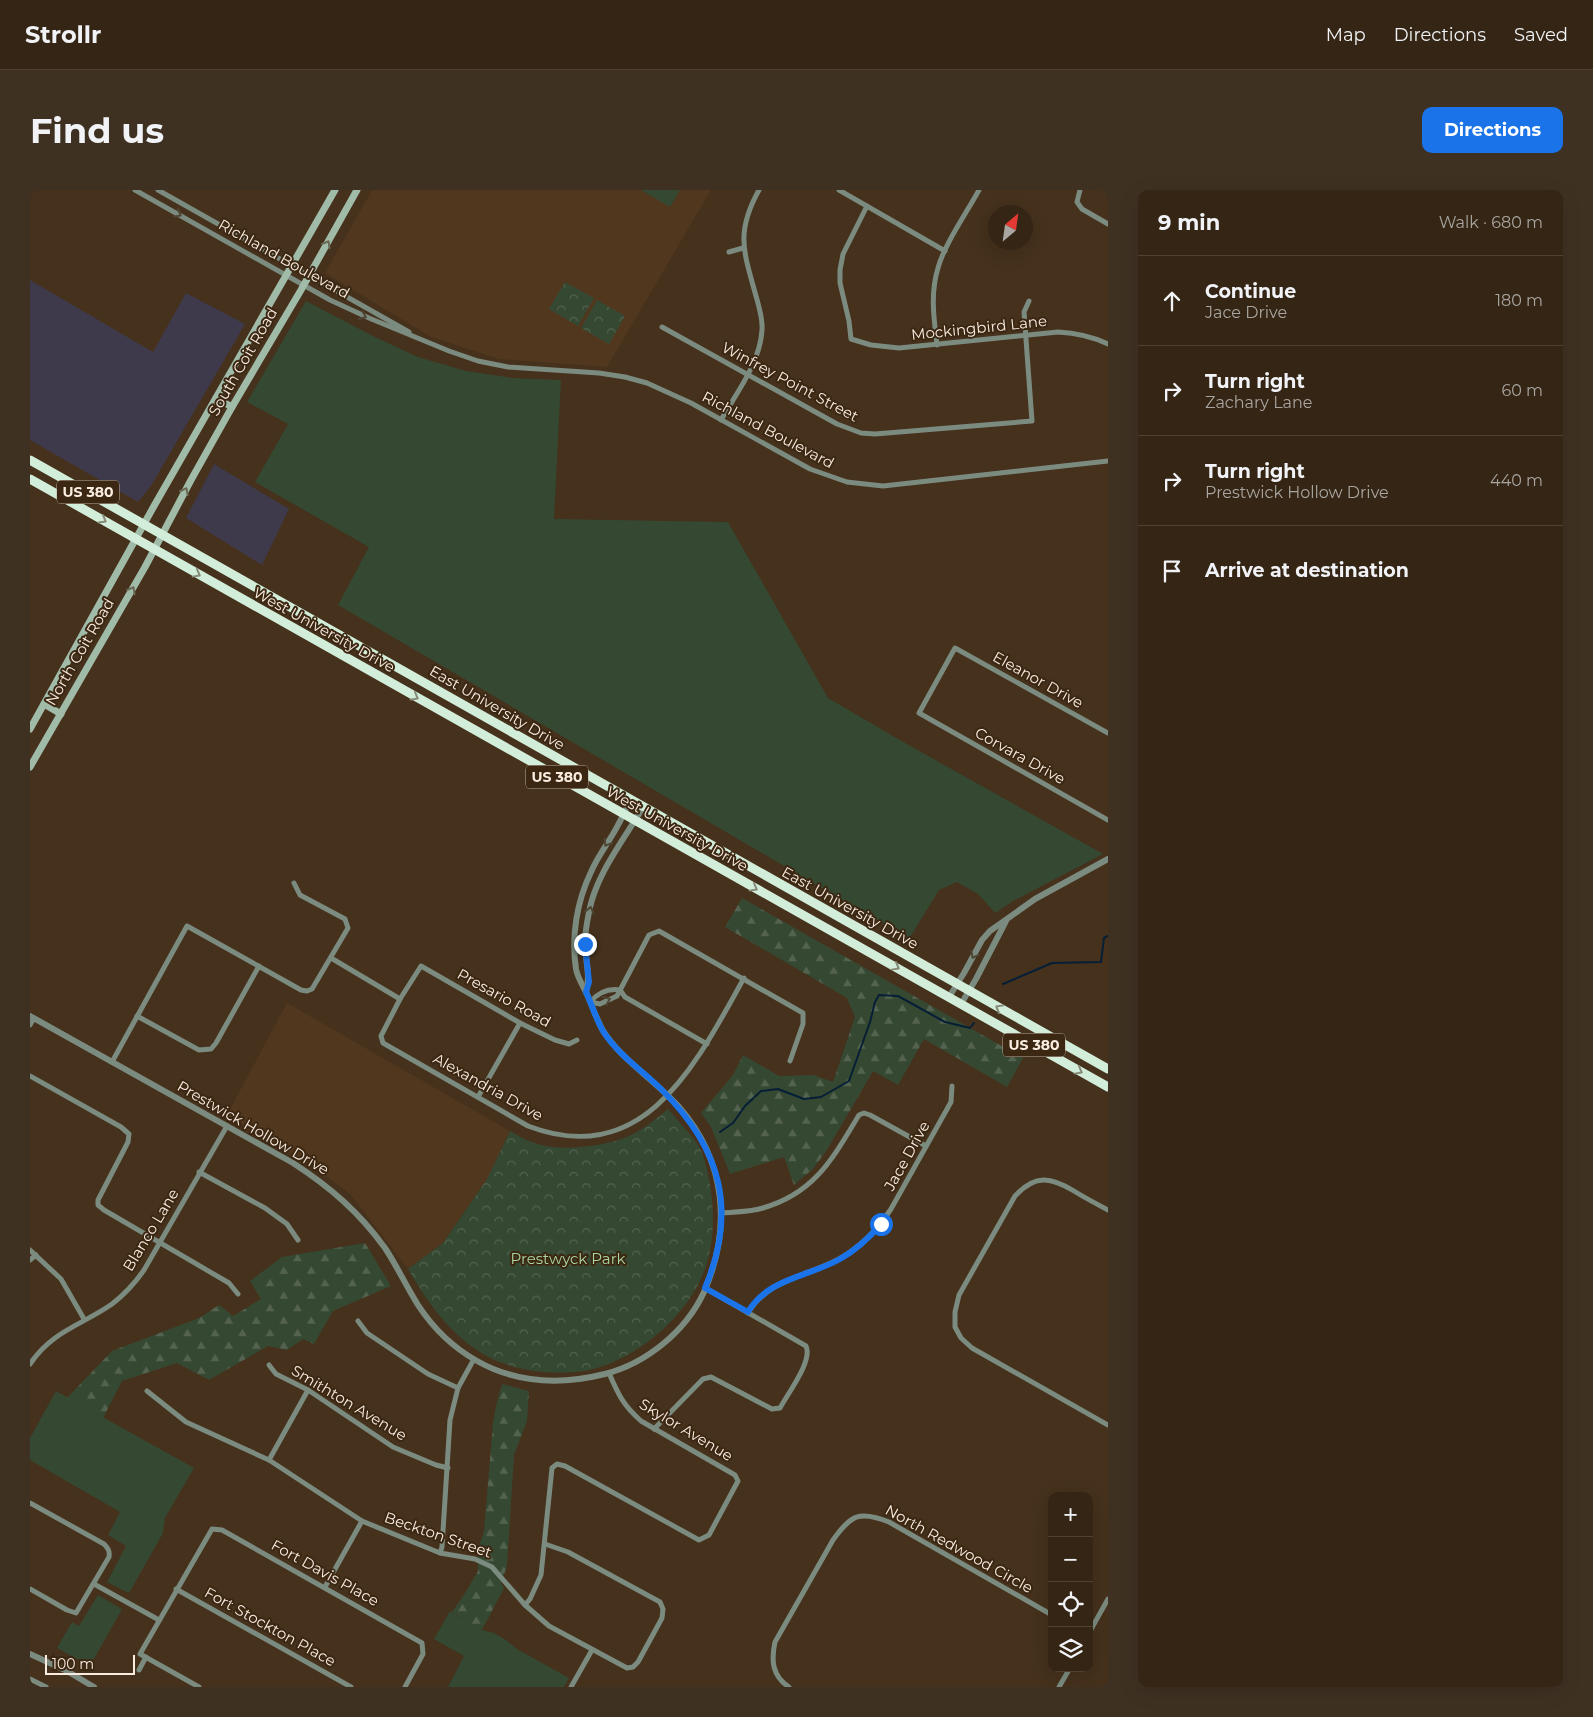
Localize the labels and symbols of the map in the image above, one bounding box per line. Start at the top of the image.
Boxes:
north arrow [988,205,1033,250]
one-way arrow [172,208,181,218]
street label: Richland Boulevard [215,215,353,302]
one-way arrow [321,240,331,249]
street label: South Coit Road [204,304,281,419]
one-way arrow [358,309,367,320]
street label: Mockingbird Lane [910,311,1048,344]
street label: Winfrey Point Street [719,337,862,426]
street label: Richland Boulevard [699,387,838,472]
road number: US 380 [57,480,119,504]
one-way arrow [179,487,189,496]
one-way arrow [97,514,106,524]
one-way arrow [192,567,201,577]
street label: West University Drive [250,583,399,677]
one-way arrow [125,586,135,595]
street label: North Coit Road [41,595,118,709]
street label: Eleanor Drive [990,647,1087,712]
street label: East University Drive [426,661,568,754]
one-way arrow [409,690,418,700]
street label: Corvara Drive [972,723,1069,788]
road number: US 380 [526,766,588,788]
street label: West University Drive [603,782,752,876]
one-way arrow [604,837,614,846]
street label: East University Drive [779,862,922,953]
one-way arrow [749,882,758,892]
one-way arrow [584,905,595,914]
route end [574,933,597,956]
one-way arrow [970,949,980,958]
one-way arrow [891,961,900,971]
street label: Presario Road [454,964,554,1031]
one-way arrow [602,996,611,1007]
one-way arrow [995,1004,1004,1014]
road number: US 380 [1003,1034,1065,1056]
street label: Alexandria Drive [430,1049,546,1125]
one-way arrow [1074,1064,1083,1074]
street label: Prestwick Hollow Drive [174,1076,333,1179]
street label: Jace Drive [879,1117,934,1195]
street label: Blanco Lane [119,1185,183,1274]
route start [870,1213,893,1236]
park label: Prestwyck Park [510,1249,626,1268]
street label: Smithton Avenue [288,1361,410,1444]
street label: Skylor Avenue [636,1394,737,1465]
street label: North Redwood Circle [882,1500,1036,1597]
street label: Beckton Street [382,1507,494,1562]
street label: Fort Davis Place [268,1535,383,1610]
street label: Fort Stockton Place [201,1583,339,1670]
scale bar [45,1652,135,1675]

